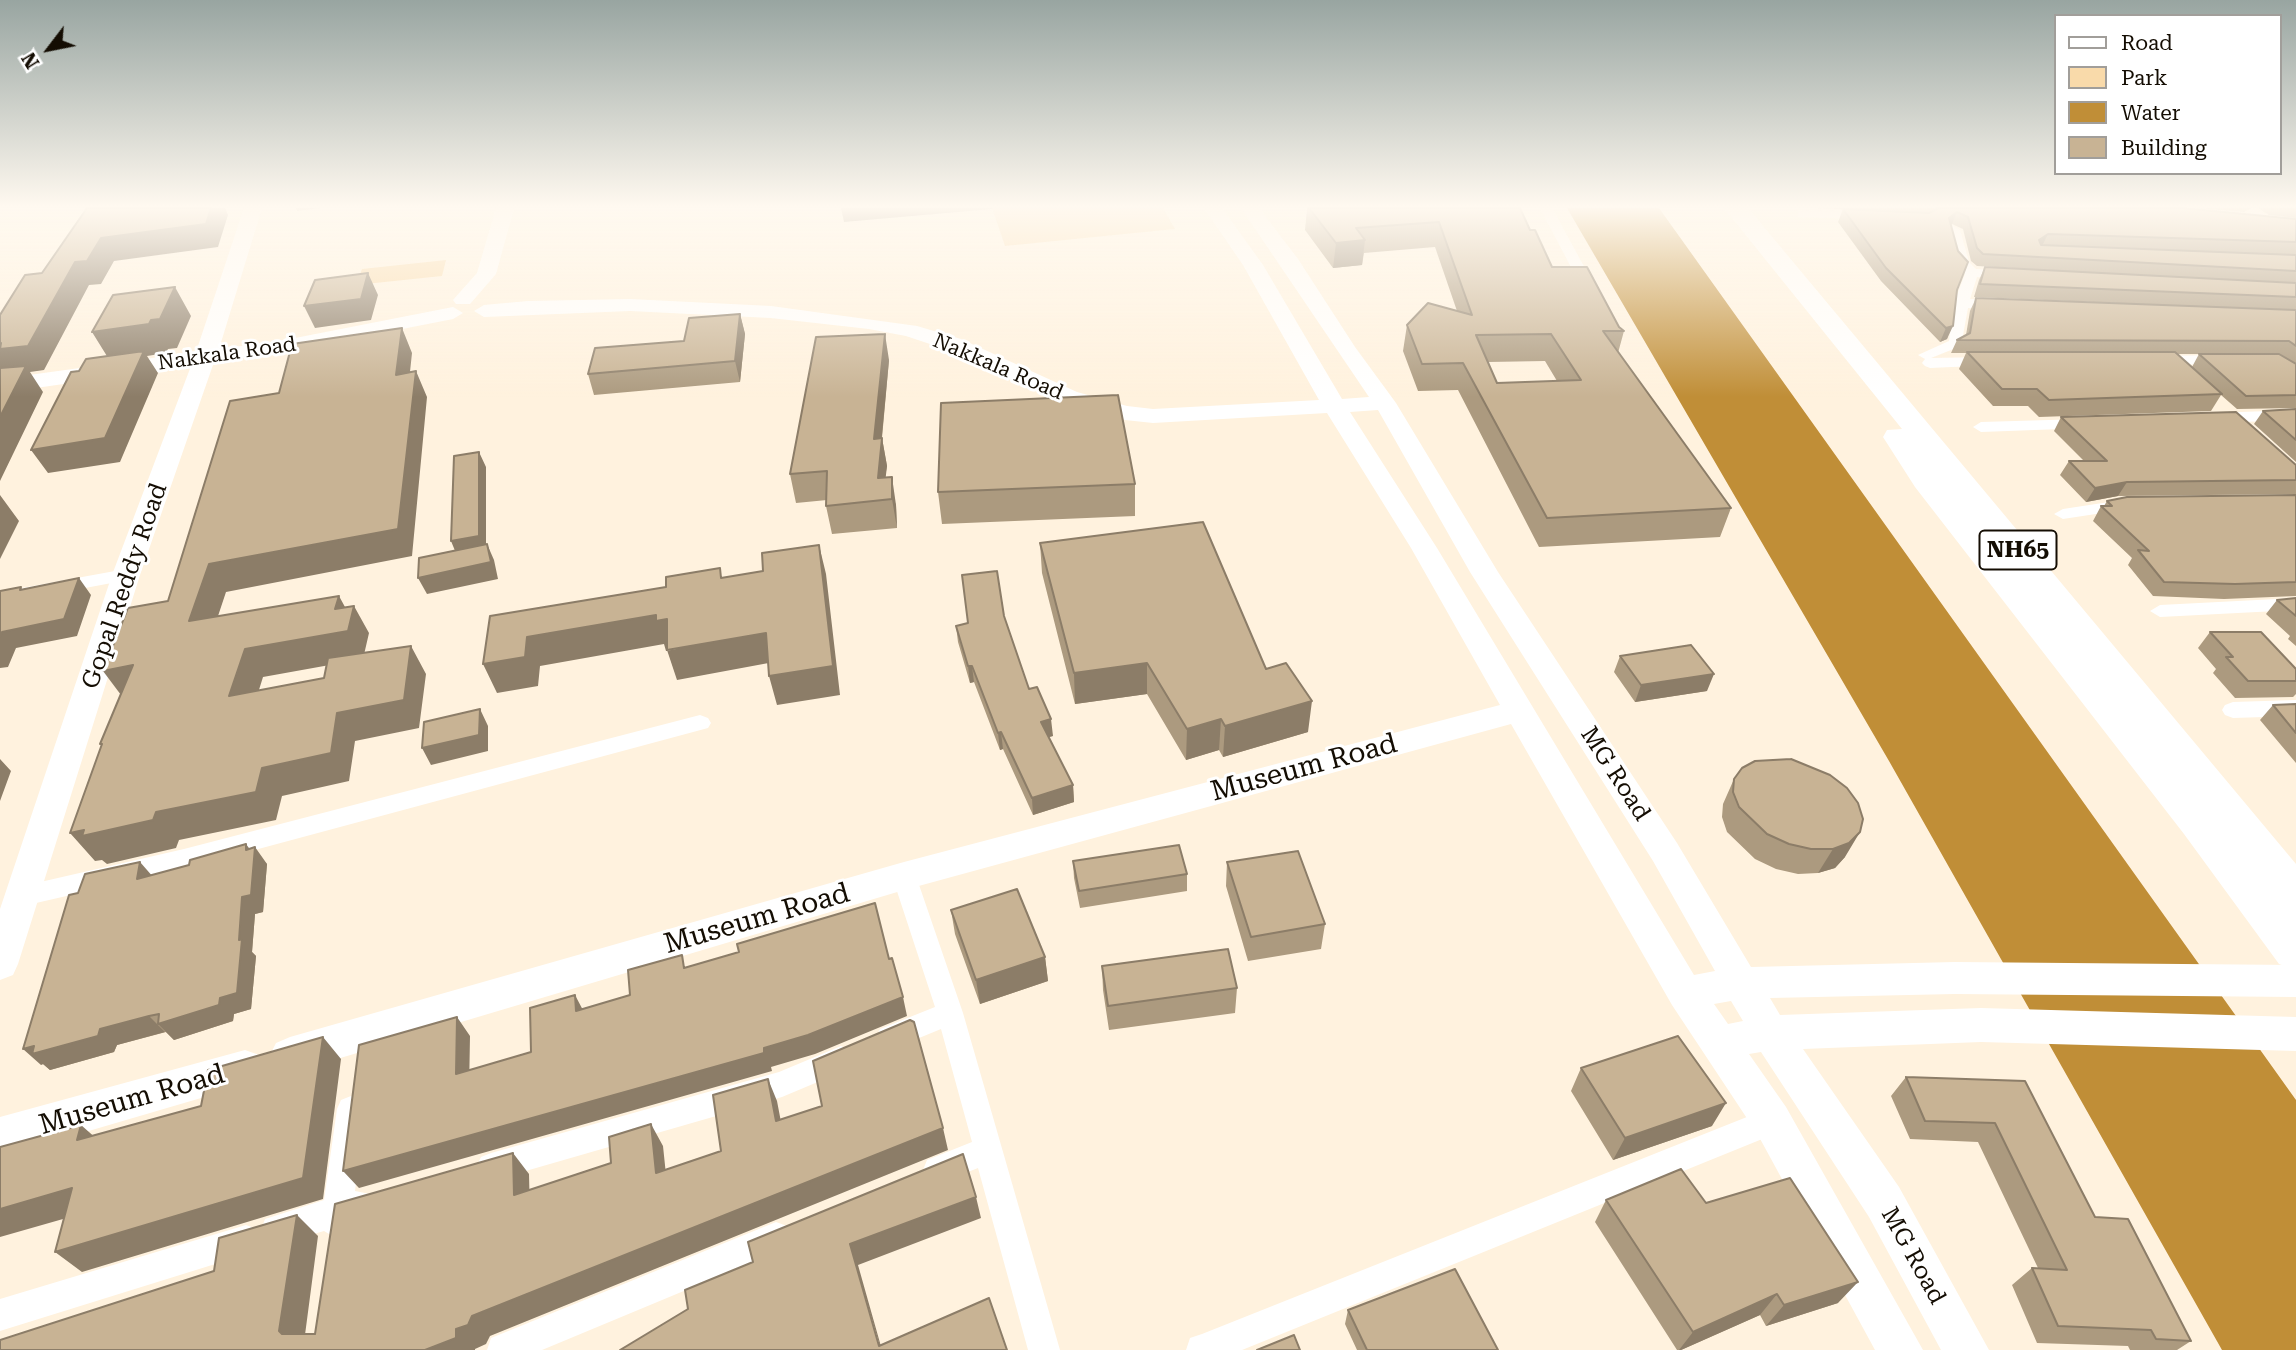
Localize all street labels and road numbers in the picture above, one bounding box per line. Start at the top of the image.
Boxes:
street label: Nakkala Road [929,328,1067,406]
street label: Nakkala Road [156,332,298,376]
street label: Gopal Reddy Road [76,479,174,693]
road number: NH65 [1980,530,2056,570]
street label: MG Road [1574,722,1656,826]
street label: Museum Road [1207,727,1401,809]
street label: Museum Road [660,876,854,962]
street label: Museum Road [35,1057,229,1143]
street label: MG Road [1875,1202,1951,1310]

